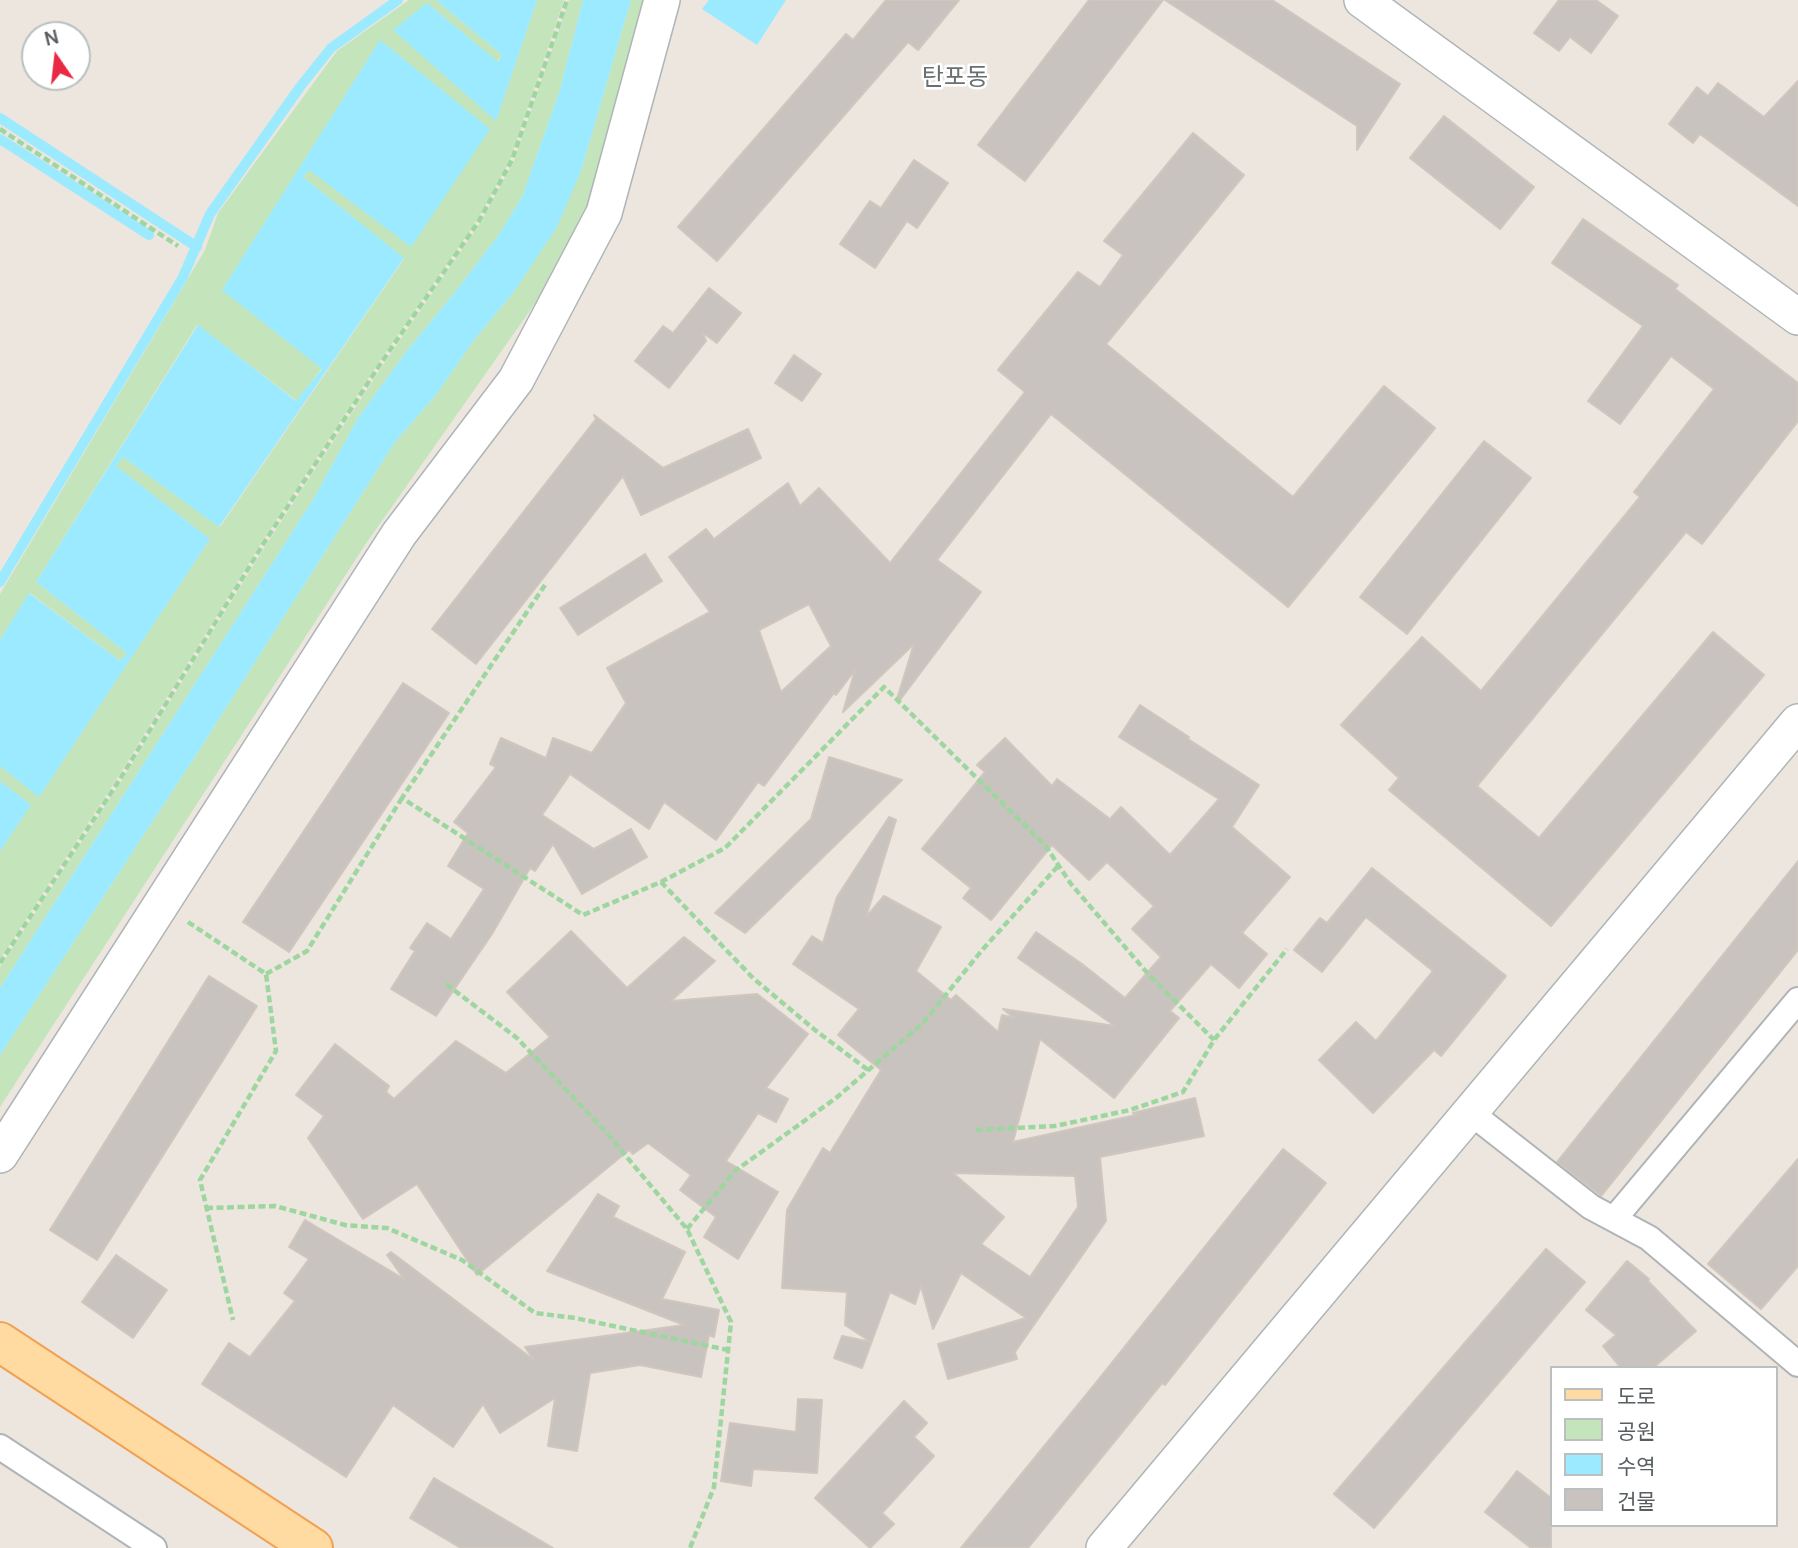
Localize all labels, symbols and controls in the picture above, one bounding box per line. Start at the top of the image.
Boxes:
north arrow [21,21,91,91]
text: N [42,23,61,52]
district label: 탄포동 [922,64,988,92]
legend [1549,1366,1777,1527]
text: 도로 [1617,1382,1656,1410]
text: 공원 [1617,1417,1656,1445]
text: 수역 [1617,1452,1656,1480]
text: 건물 [1617,1487,1656,1515]

